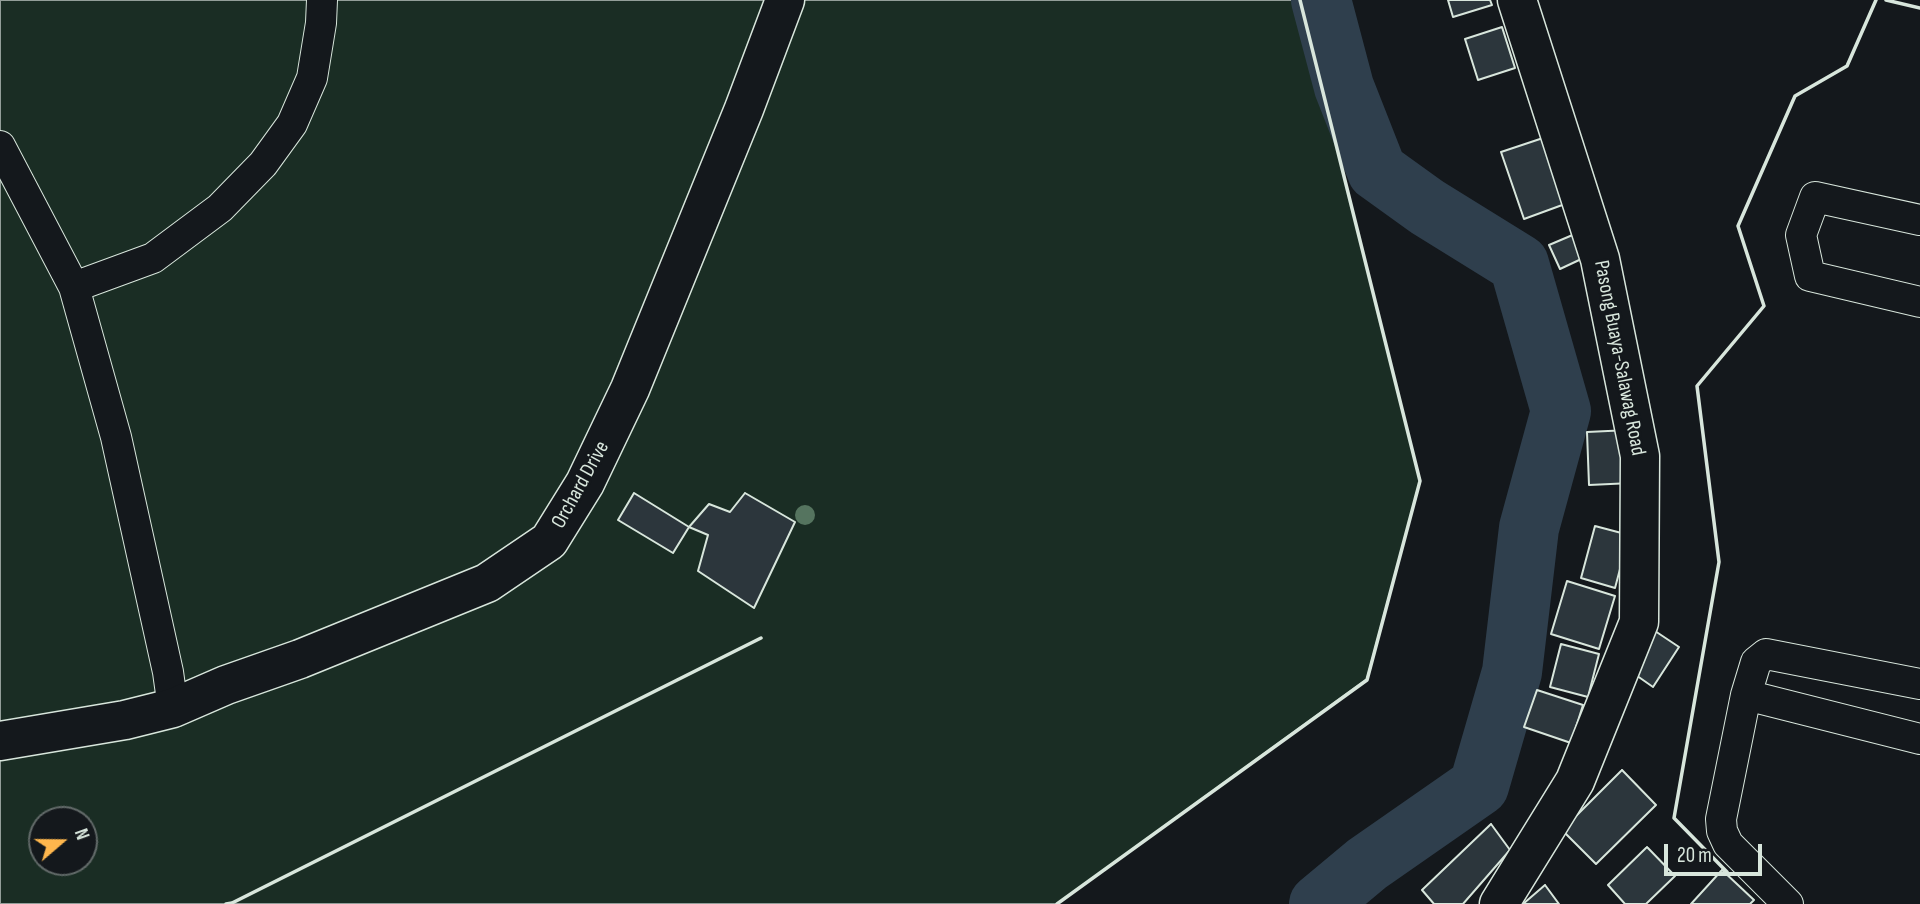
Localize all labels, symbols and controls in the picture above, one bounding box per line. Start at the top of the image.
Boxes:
street label: Pasong Buaya-Salawag Road [1588,258,1650,458]
street label: Orchard Drive [547,437,615,533]
north arrow [28,806,98,876]
text: N [69,826,94,843]
scale bar [1668,830,1766,874]
text: 20 m [1677,843,1712,868]

